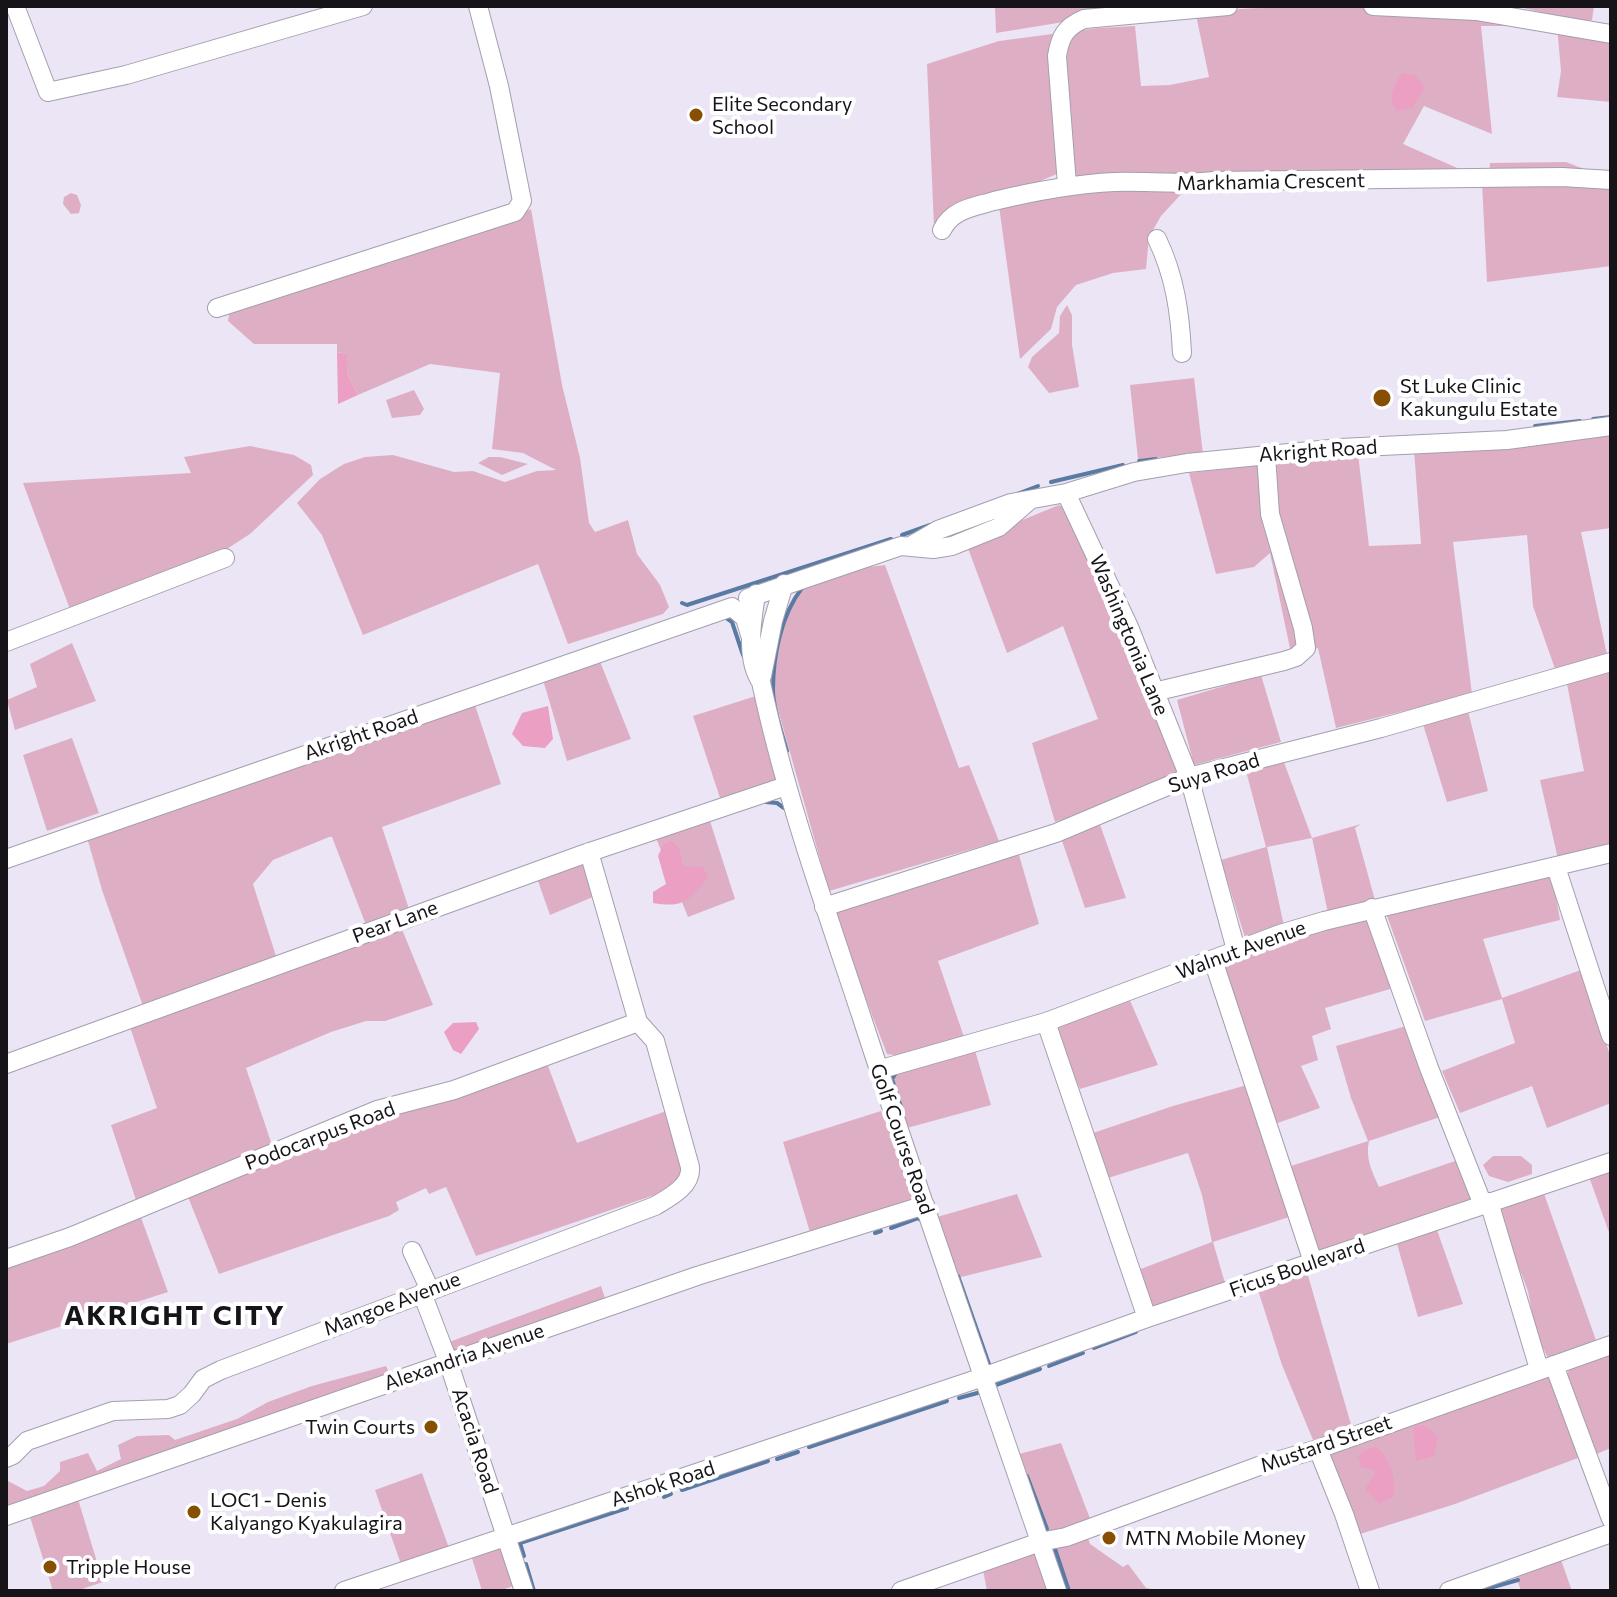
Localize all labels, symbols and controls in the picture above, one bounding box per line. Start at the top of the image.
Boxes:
place label: Elite Secondary School [712,92,852,139]
marker: Elite Secondary School [687,106,705,124]
street label: Markhamia Crescent [1177,168,1365,196]
place label: St Luke Clinic Kakungulu Estate [1400,374,1558,421]
marker: St Luke Clinic Kakungulu Estate [1371,387,1393,409]
street label: Akright Road [1258,435,1378,467]
street label: Washingtonia Lane [1084,551,1174,719]
street label: Akright Road [301,704,421,766]
street label: Suya Road [1166,748,1262,798]
street label: Pear Lane [349,896,441,948]
street label: Walnut Avenue [1173,915,1309,985]
street label: Golf Course Road [865,1060,939,1218]
street label: Podocarpus Road [242,1096,398,1176]
street label: Ficus Boulevard [1226,1234,1368,1302]
street label: Mangoe Avenue [320,1267,464,1341]
district label: AKRIGHT CITY [64,1299,286,1333]
street label: Alexandria Avenue [381,1318,547,1396]
street label: Acacia Road [447,1385,503,1497]
street label: Mustard Street [1257,1410,1395,1478]
place label: Twin Courts [305,1415,415,1439]
marker: Twin Courts [422,1418,440,1436]
street label: Ashok Road [608,1456,718,1512]
place label: LOC1 - Denis Kalyango Kyakulagira [210,1488,403,1535]
marker: LOC1 - Denis Kalyango Kyakulagira [185,1503,203,1521]
place label: MTN Mobile Money [1125,1526,1306,1550]
marker: MTN Mobile Money [1100,1529,1118,1547]
place label: Tripple House [66,1555,191,1579]
marker: Tripple House [41,1558,59,1576]

